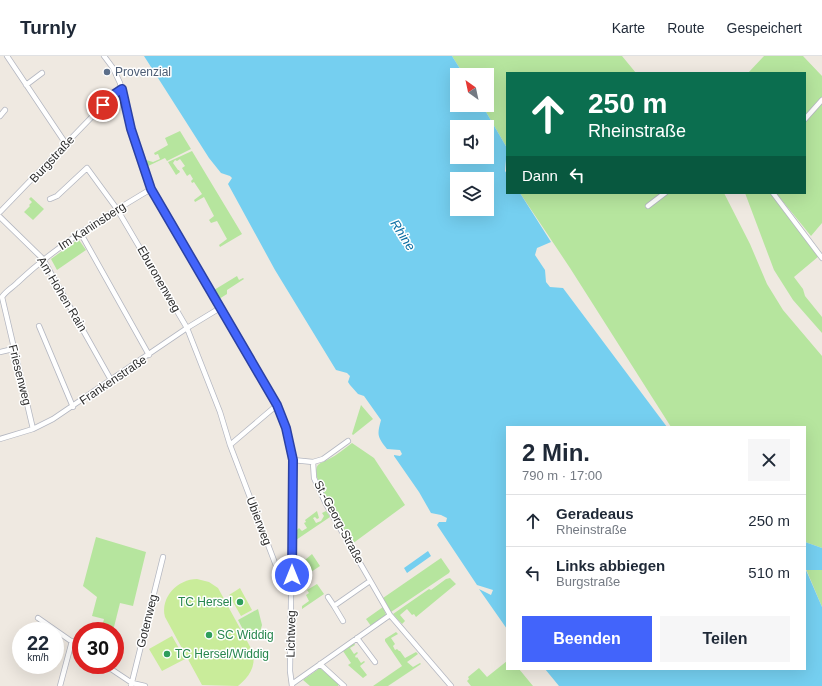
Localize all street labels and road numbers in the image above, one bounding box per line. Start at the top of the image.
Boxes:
street label: Burgstraße [27,132,78,185]
street label: Im Kaninsberg [56,199,128,253]
street label: Eburonenweg [134,243,184,315]
street label: Am Hohen Rain [34,254,90,334]
street label: Friesenweg [6,343,34,407]
street label: Frankenstraße [77,352,150,408]
street label: St.-Georg-Straße [311,478,367,566]
street label: Ubierweg [243,495,275,547]
street label: Gotenweg [134,593,160,649]
street label: Lichtweg [284,610,298,658]

